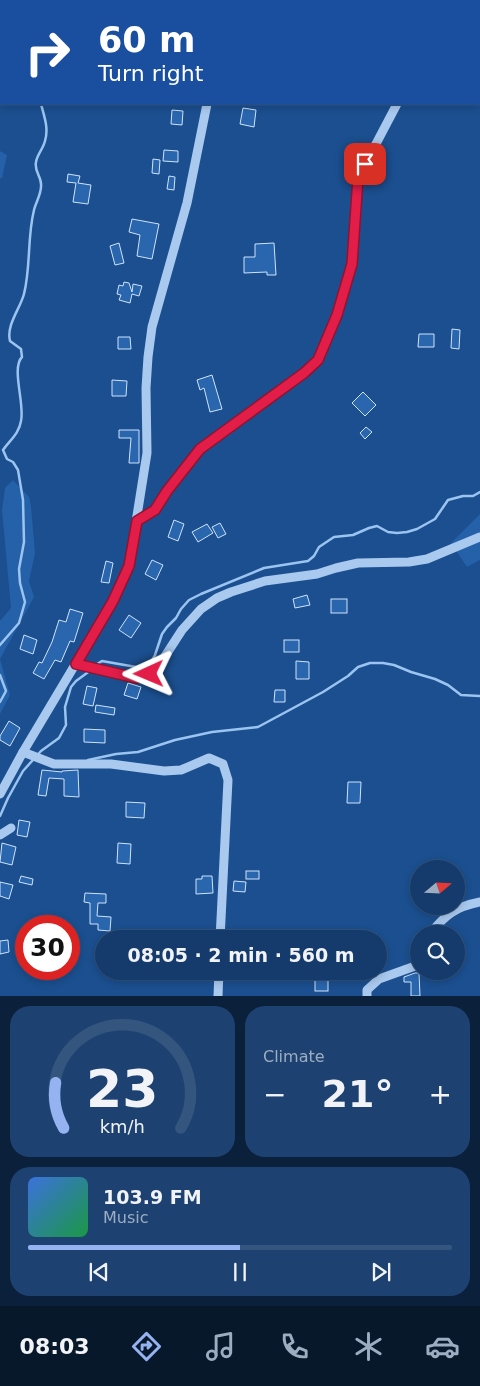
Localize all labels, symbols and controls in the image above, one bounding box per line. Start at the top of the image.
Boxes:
icon: right [15,20,80,85]
text: 60 m [98,20,195,60]
text: Turn right [98,61,203,86]
pin [344,143,386,185]
icon: arrive [351,150,379,178]
position arrow [122,647,174,699]
north arrow [410,860,465,915]
map controls [410,860,465,980]
speed limit sign: 30 [15,915,80,980]
button: search [410,925,465,980]
text: 08:05 · 2 min · 560 m [127,944,355,966]
text: Climate [263,1047,325,1066]
text: 23 [86,1059,159,1119]
text: 21° [322,1072,393,1116]
text: − [263,1078,286,1111]
text: + [429,1078,452,1111]
text: km/h [100,1116,145,1137]
text: 103.9 FM [103,1186,202,1208]
text: Music [103,1208,149,1227]
icon: previous [85,1258,113,1286]
icon: pause [226,1258,254,1286]
icon: next [367,1258,395,1286]
icon: directions [129,1329,164,1364]
icon: music [203,1329,238,1364]
icon: phone [277,1329,312,1364]
icon: climate [351,1329,386,1364]
icon: car [425,1329,460,1364]
text: 08:03 [20,1334,90,1359]

